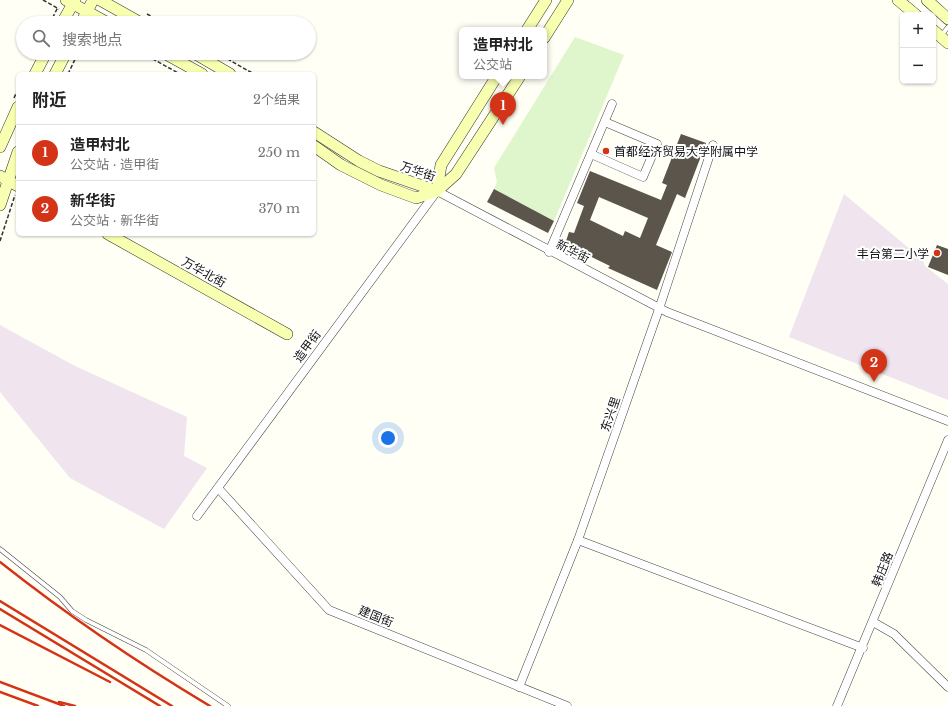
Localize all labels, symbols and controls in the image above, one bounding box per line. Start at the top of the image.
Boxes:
map controls [900,12,936,84]
button: + [900,12,936,48]
search box [16,16,316,60]
icon: search [30,27,52,49]
popup [459,27,547,79]
text: 搜索地点 [62,30,122,49]
text: 造甲村北 [473,35,533,54]
button: − [900,48,936,84]
text: 公交站 [473,56,512,73]
text: 附近 [32,90,66,111]
text: 2个结果 [253,91,300,108]
pin: 1 [490,92,516,125]
text: 造甲村北 [70,135,130,154]
text: 1 [42,144,48,161]
text: 250 m [258,144,300,161]
place label: 首都经济贸易大学附属中学 [614,144,758,159]
marker: 首都经济贸易大学附属中学 [601,146,611,156]
text: 公交站 · 造甲街 [70,156,159,173]
street label: 万华街 [399,158,437,184]
text: 新华街 [70,191,115,210]
text: 2 [41,200,49,217]
text: 370 m [259,200,300,217]
text: 公交站 · 新华街 [70,212,159,229]
street label: 新华街 [554,236,592,266]
place label: 丰台第二小学 [857,246,929,261]
marker: 丰台第二小学 [932,248,942,258]
street label: 万华北街 [179,254,229,290]
street label: 造甲街 [290,327,324,365]
pin: 2 [861,349,887,382]
street label: 东兴里 [597,395,623,433]
your location [378,428,398,448]
street label: 韩庄路 [868,549,896,589]
street label: 建国街 [356,602,396,630]

